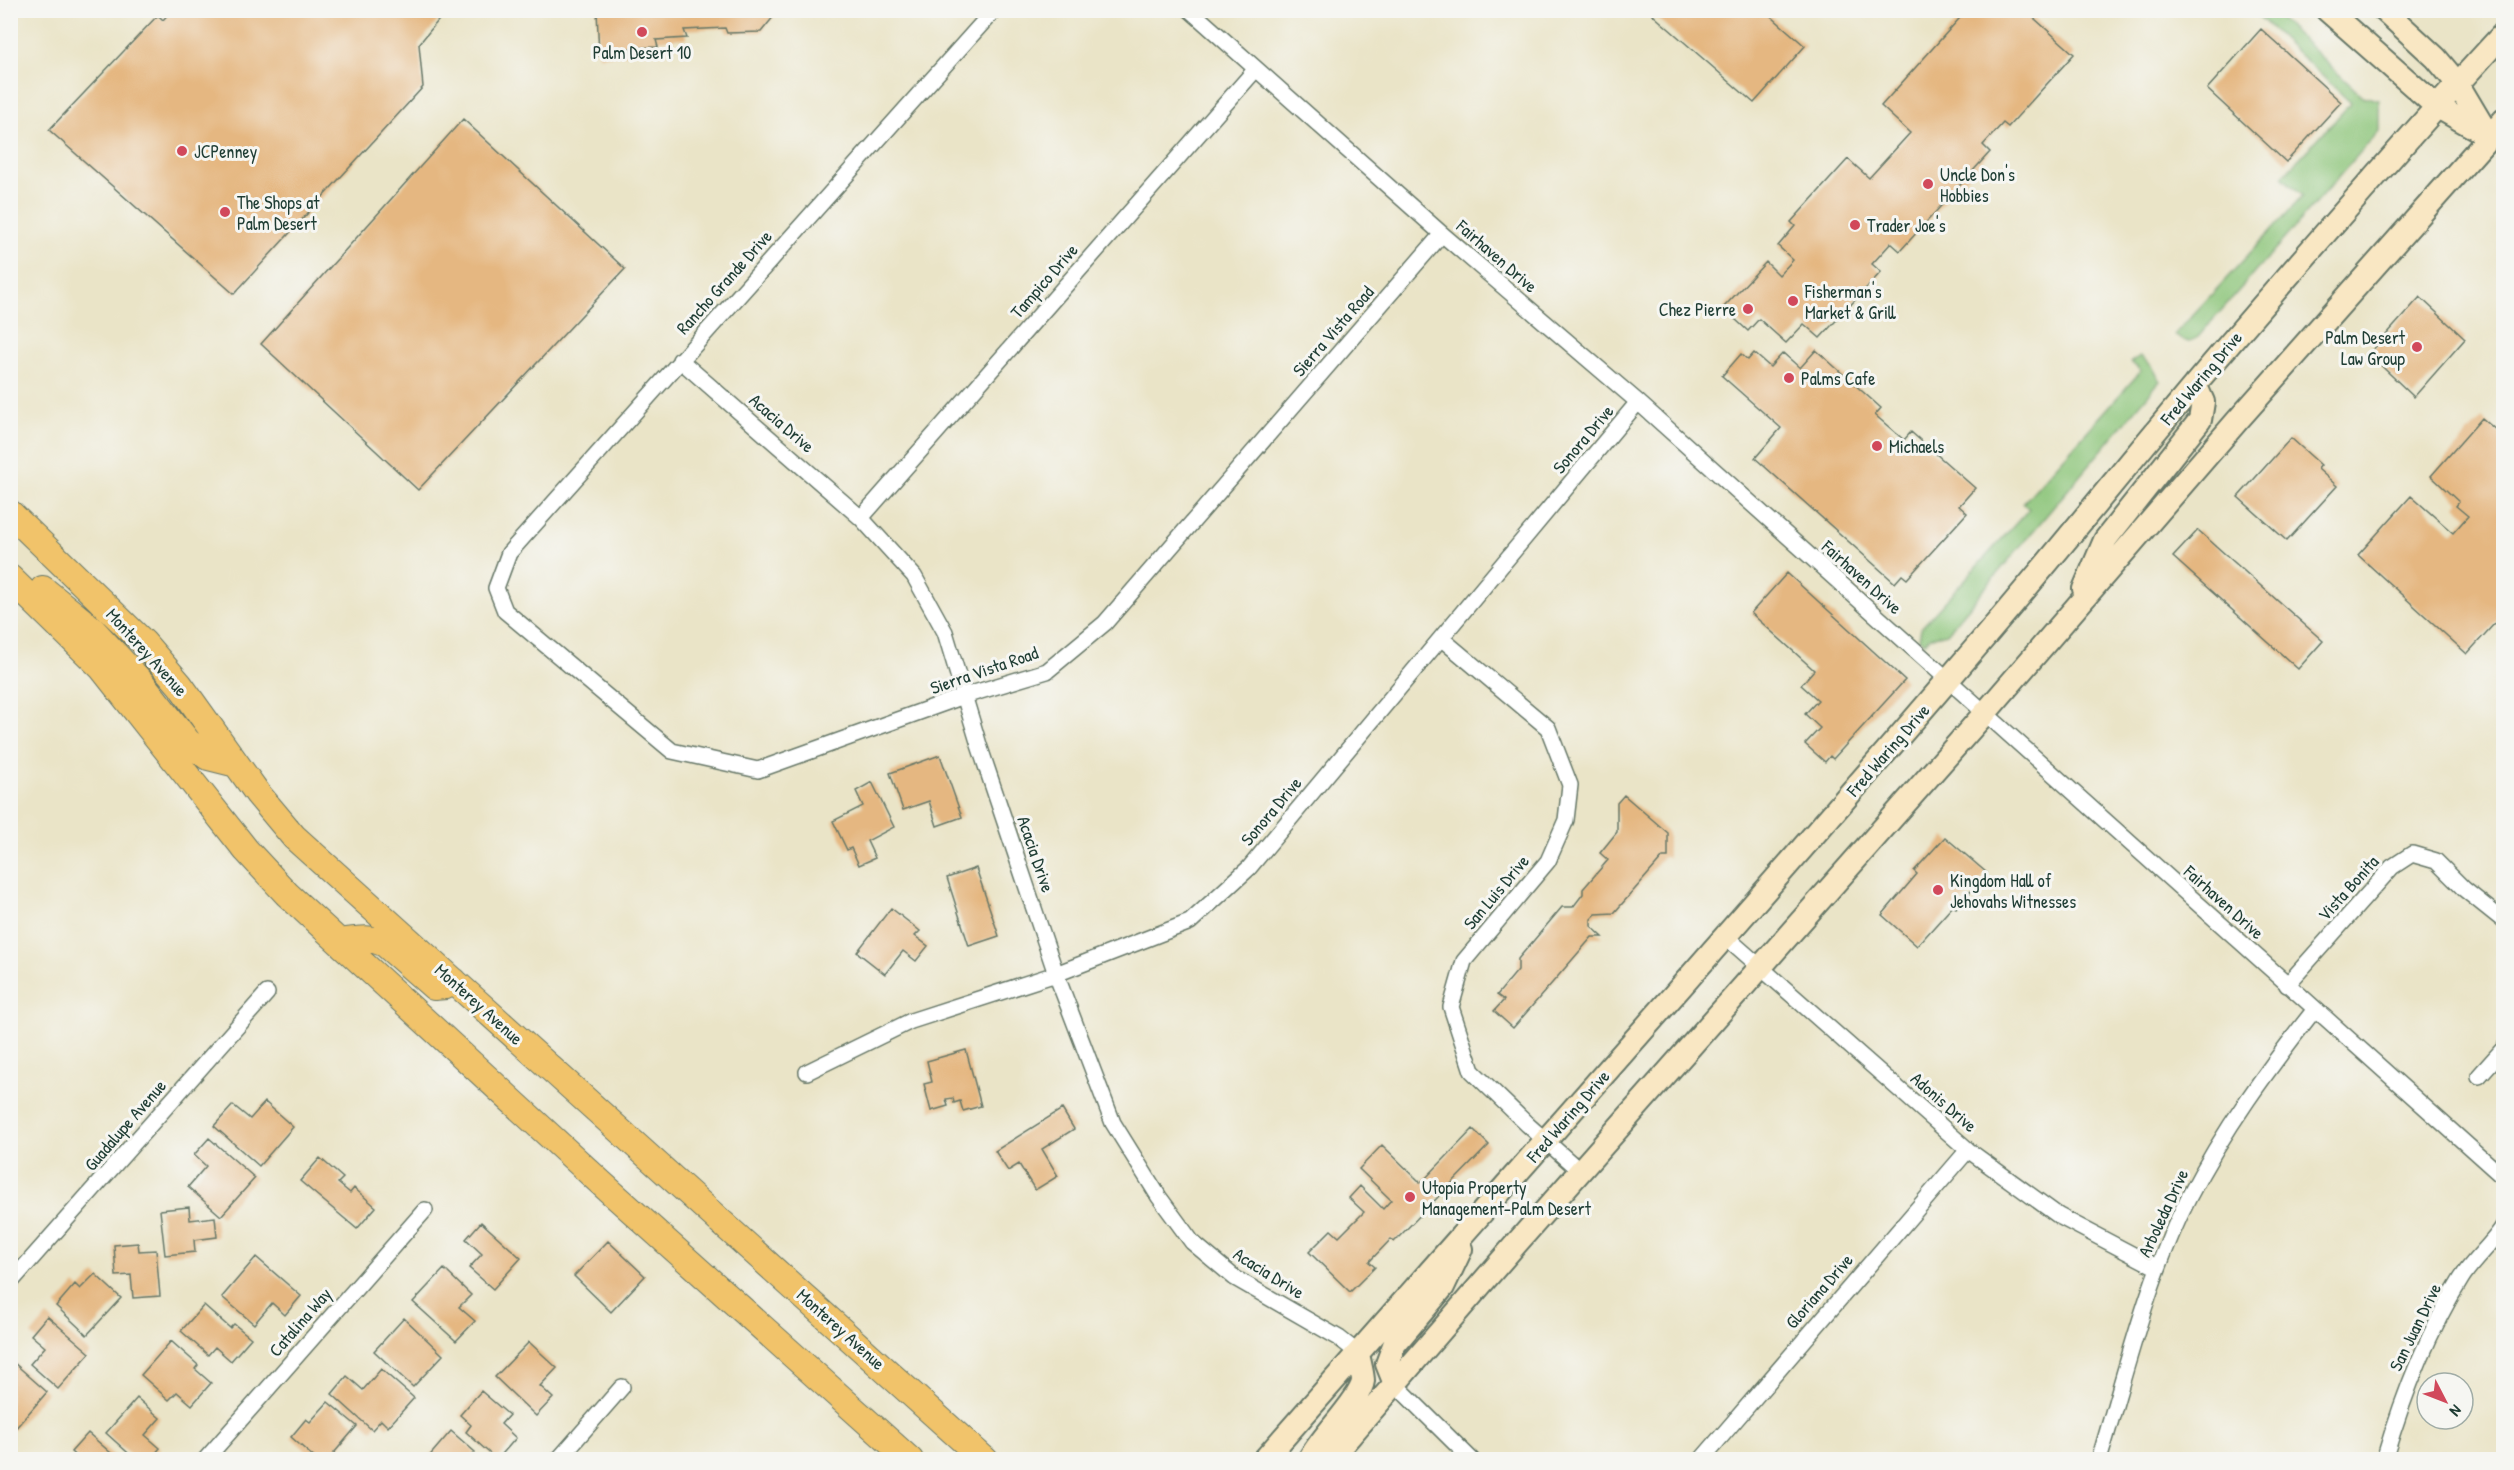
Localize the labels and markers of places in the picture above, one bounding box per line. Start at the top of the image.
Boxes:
marker: Palm Desert 10 [635,25,649,39]
place label: Palm Desert 10 [593,40,691,65]
place label: JCPenney [194,139,258,164]
marker: JCPenney [175,144,189,158]
place label: Uncle Don's Hobbies [1940,162,2015,208]
marker: Uncle Don's Hobbies [1921,177,1935,191]
place label: The Shops at Palm Desert [237,190,320,236]
marker: The Shops at Palm Desert [218,205,232,219]
place label: Trader Joe's [1867,213,1946,238]
marker: Trader Joe's [1848,218,1862,232]
place label: Fisherman's Market & Grill [1804,279,1896,325]
marker: Fisherman's Market & Grill [1786,294,1800,308]
place label: Chez Pierre [1659,297,1736,322]
marker: Chez Pierre [1741,302,1755,316]
place label: Palm Desert Law Group [2325,325,2406,371]
marker: Palm Desert Law Group [2410,340,2424,354]
place label: Palms Cafe [1801,366,1875,391]
marker: Palms Cafe [1782,371,1796,385]
place label: Michaels [1889,434,1944,459]
marker: Michaels [1870,439,1884,453]
place label: Kingdom Hall of Jehovahs Witnesses [1950,868,2076,914]
marker: Kingdom Hall of Jehovahs Witnesses [1931,883,1945,897]
place label: Utopia Property Management-Palm Desert [1422,1175,1592,1221]
marker: Utopia Property Management-Palm Desert [1403,1190,1417,1204]

